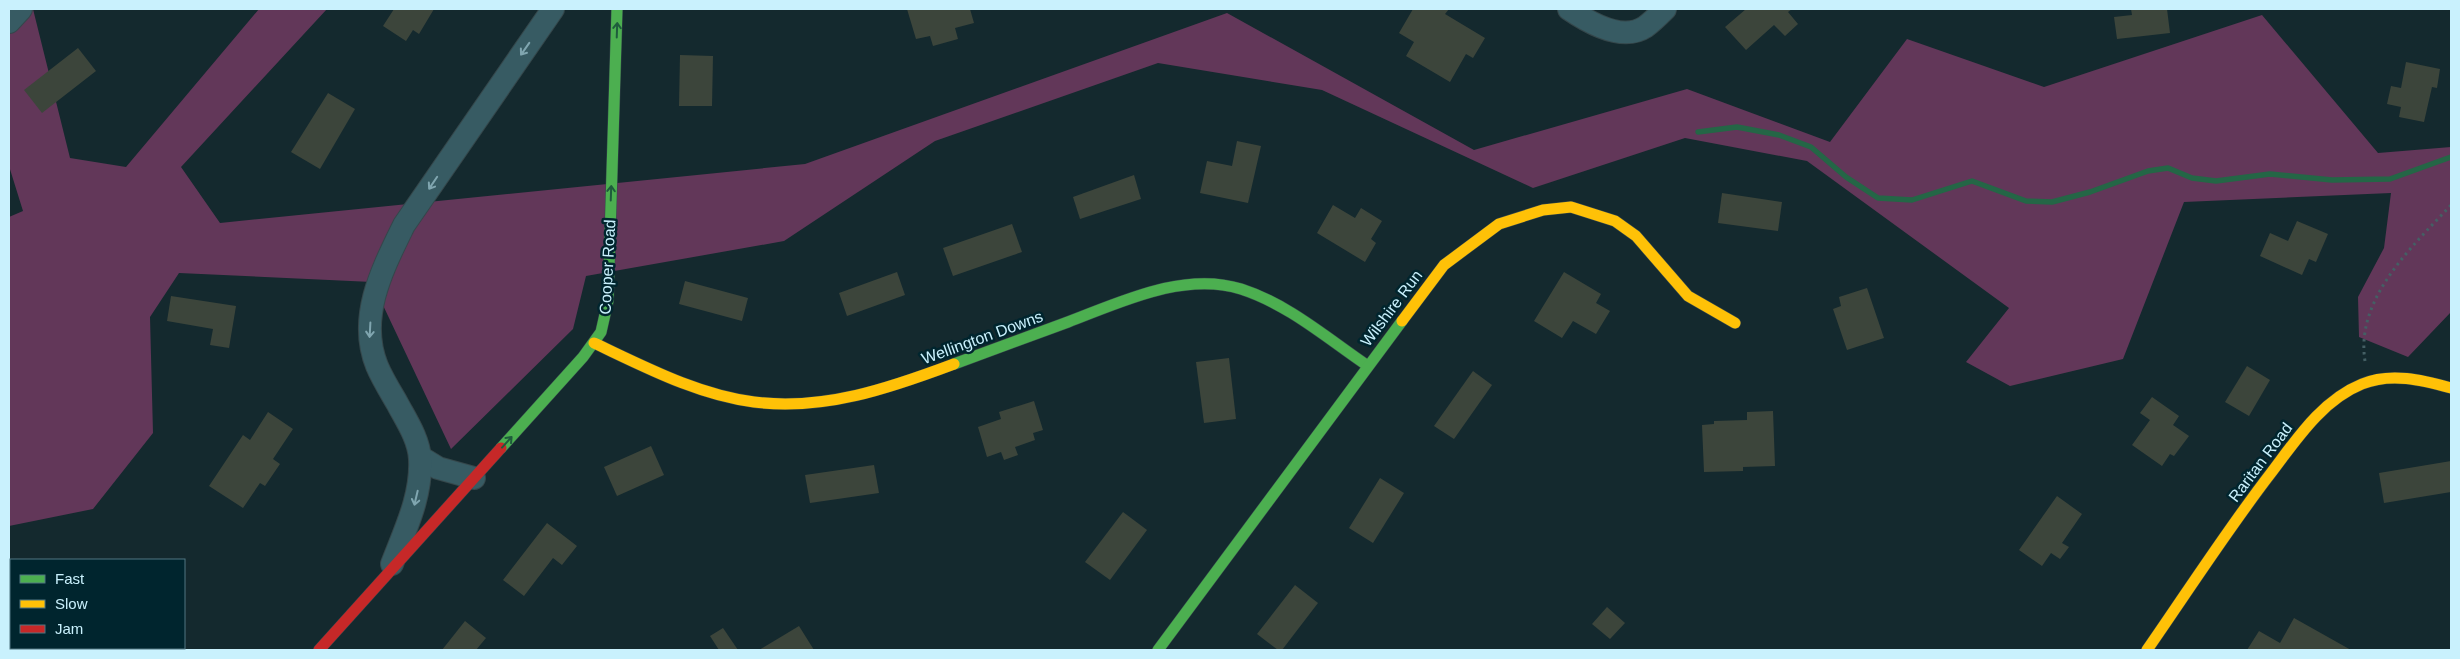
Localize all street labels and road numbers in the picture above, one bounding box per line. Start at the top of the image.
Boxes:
street label: Cooper Road [597,219,618,315]
street label: Wilshire Run [1357,267,1425,350]
street label: Wellington Downs [919,308,1045,367]
street label: Raritan Road [2225,420,2296,505]

